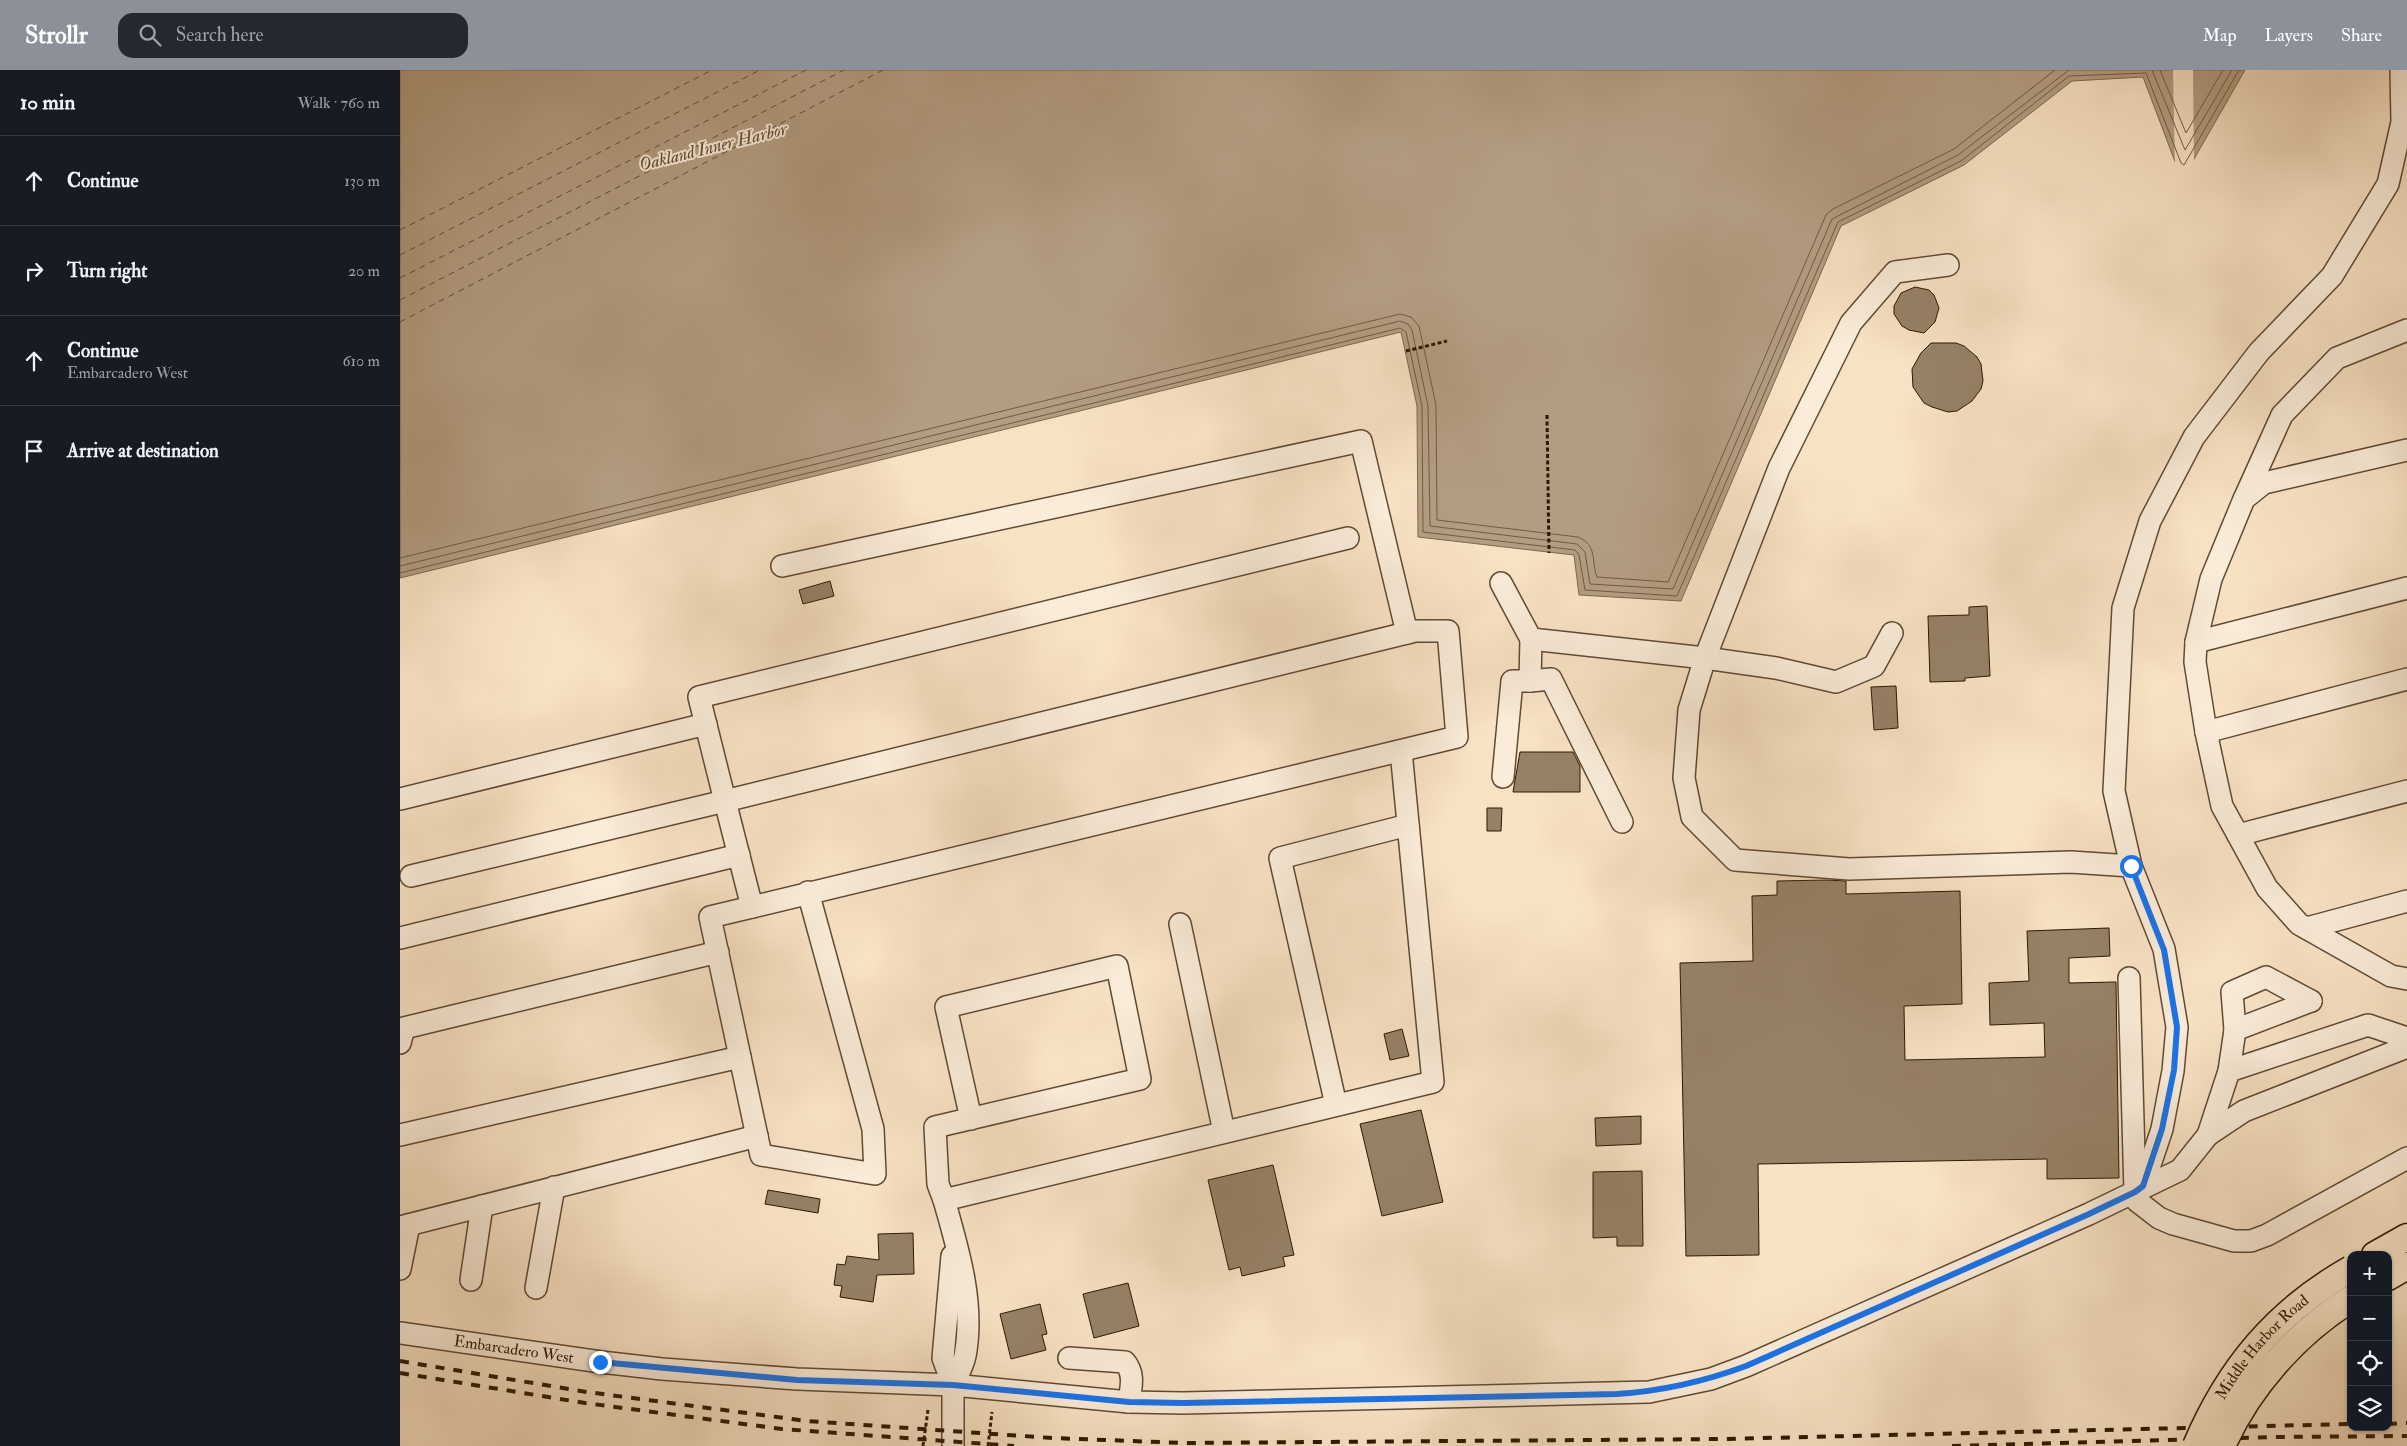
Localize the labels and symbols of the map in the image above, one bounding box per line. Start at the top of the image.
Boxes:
water label: Oakland Inner Harbor [637,117,791,177]
route start [2120,855,2143,878]
street label: Middle Harbor Road [2211,1290,2313,1403]
street label: Embarcadero West [453,1331,575,1368]
route end [589,1351,612,1374]

